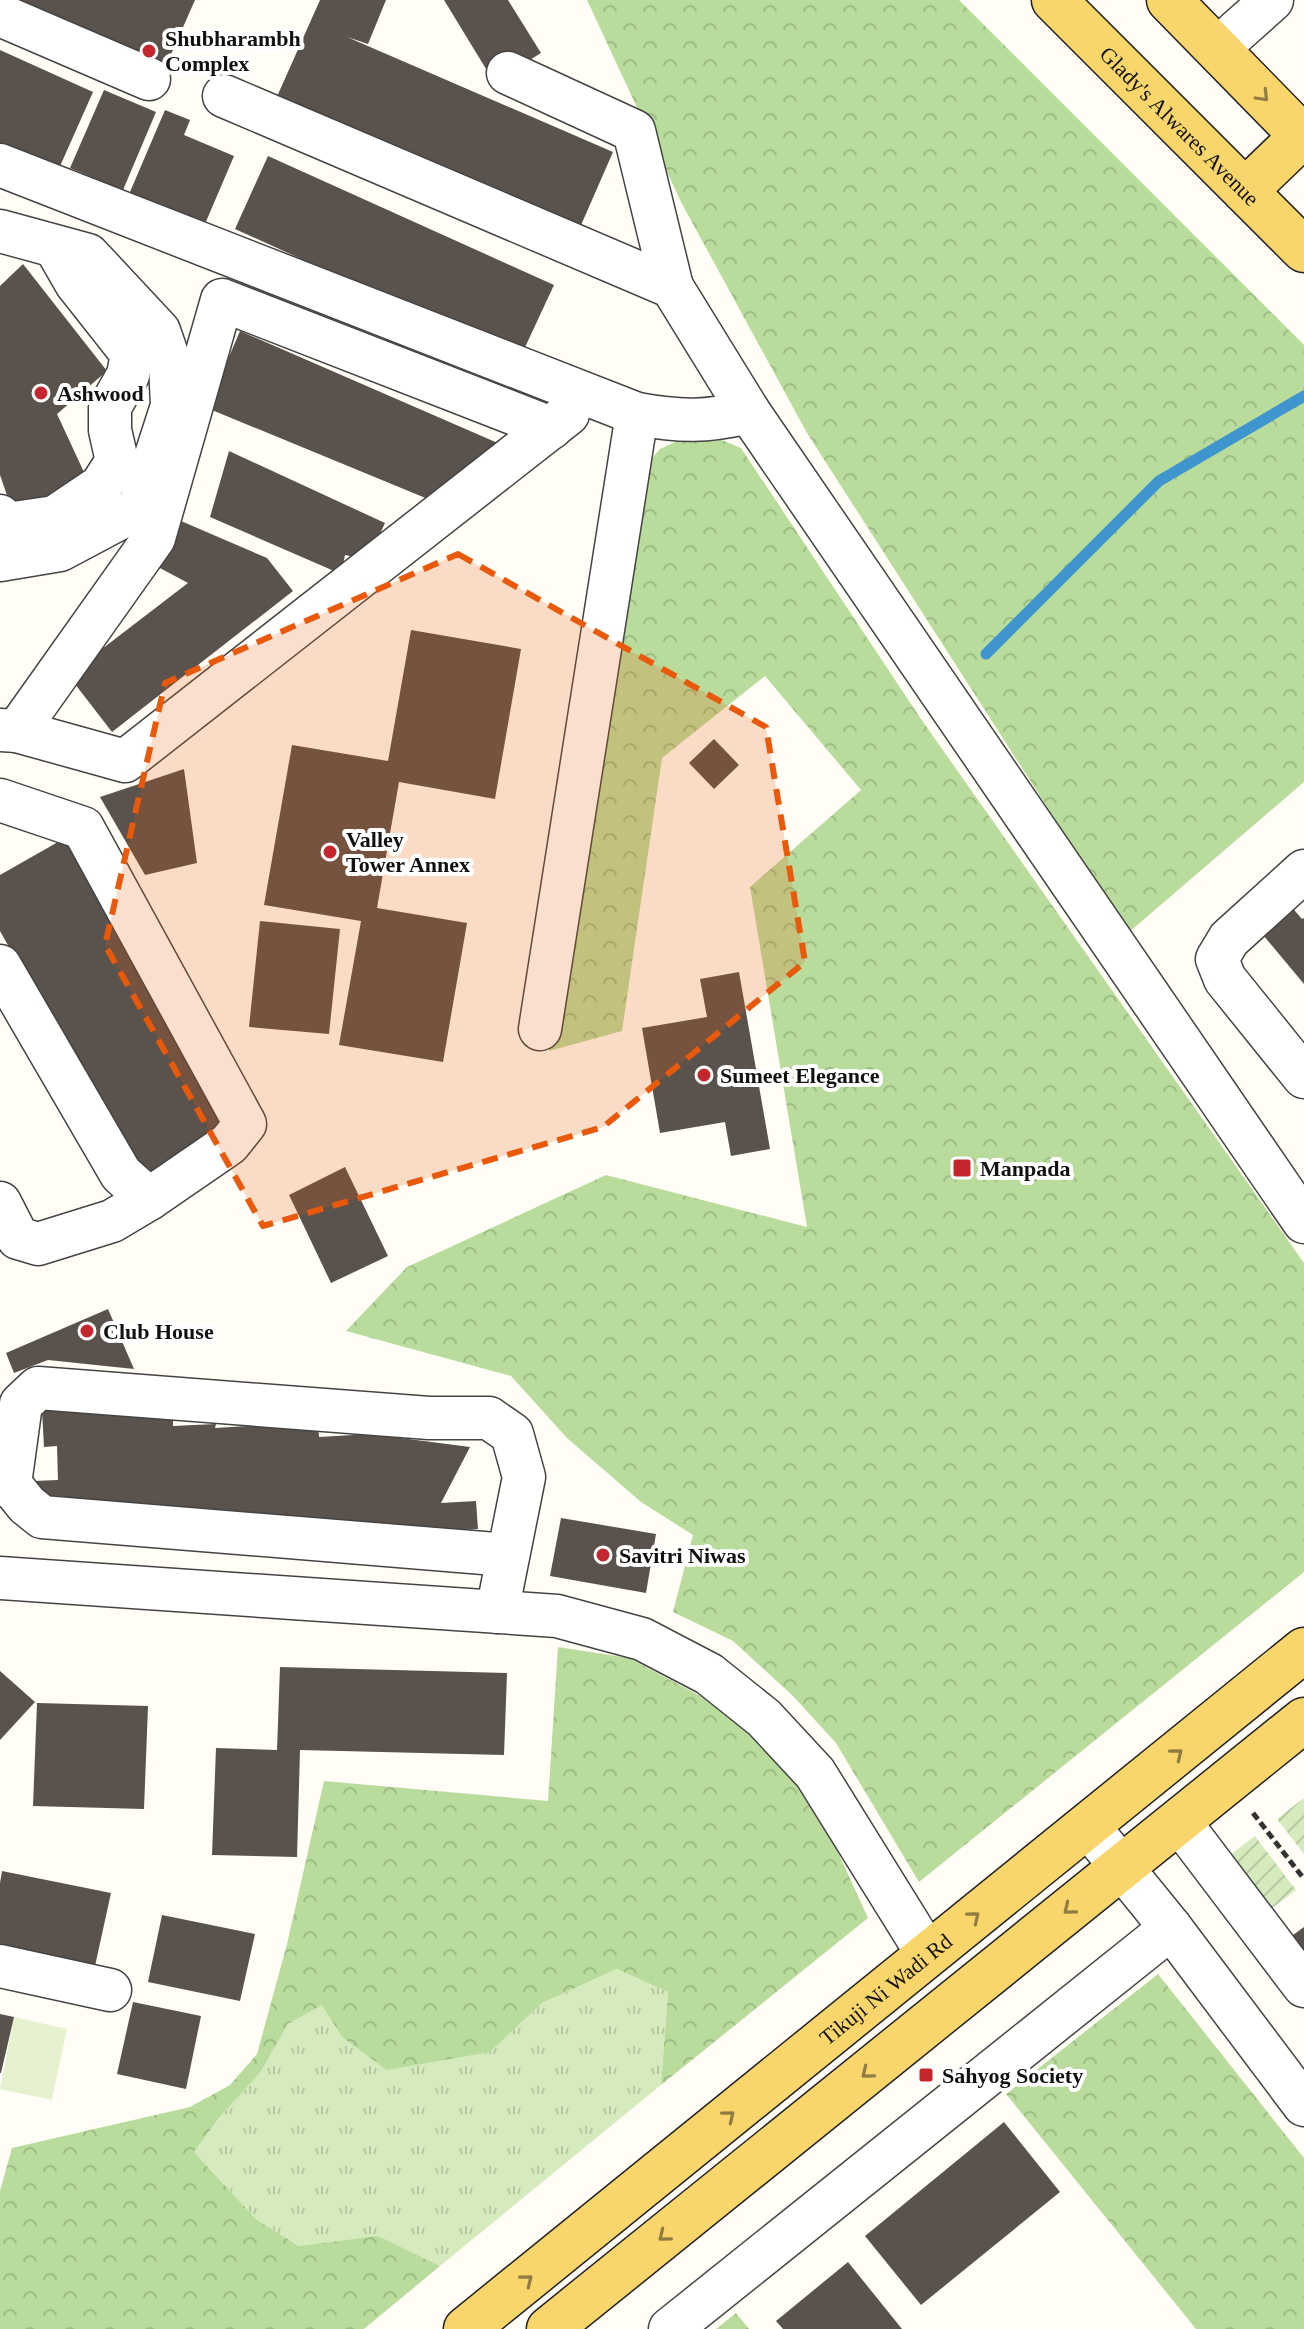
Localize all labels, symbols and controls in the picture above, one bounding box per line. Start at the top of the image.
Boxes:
place label: Shubharambh Complex [165,26,301,76]
street label: Glady's Alwares Avenue [1095,41,1265,211]
marker: Shubharambh Complex [140,42,158,60]
one-way arrow [1254,87,1268,101]
place label: Ashwood [57,381,144,406]
marker: Ashwood [32,384,50,402]
place label: Valley Tower Annex [346,827,470,877]
marker: Valley Tower Annex [321,843,339,861]
place label: Sumeet Elegance [720,1063,880,1088]
marker: Sumeet Elegance [695,1066,713,1084]
place label: Manpada [980,1156,1070,1181]
marker: Manpada [951,1157,973,1179]
place label: Club House [103,1319,214,1344]
marker: Club House [78,1322,96,1340]
place label: Savitri Niwas [619,1543,746,1568]
marker: Savitri Niwas [594,1546,612,1564]
one-way arrow [1167,1749,1182,1763]
one-way arrow [1064,1899,1078,1914]
one-way arrow [965,1912,980,1927]
street label: Tikuji Ni Wadi Rd [814,1928,957,2050]
one-way arrow [862,2063,876,2078]
place label: Sahyog Society [942,2063,1083,2088]
marker: Sahyog Society [917,2066,935,2084]
one-way arrow [720,2111,734,2126]
one-way arrow [659,2226,674,2241]
one-way arrow [518,2275,532,2290]

